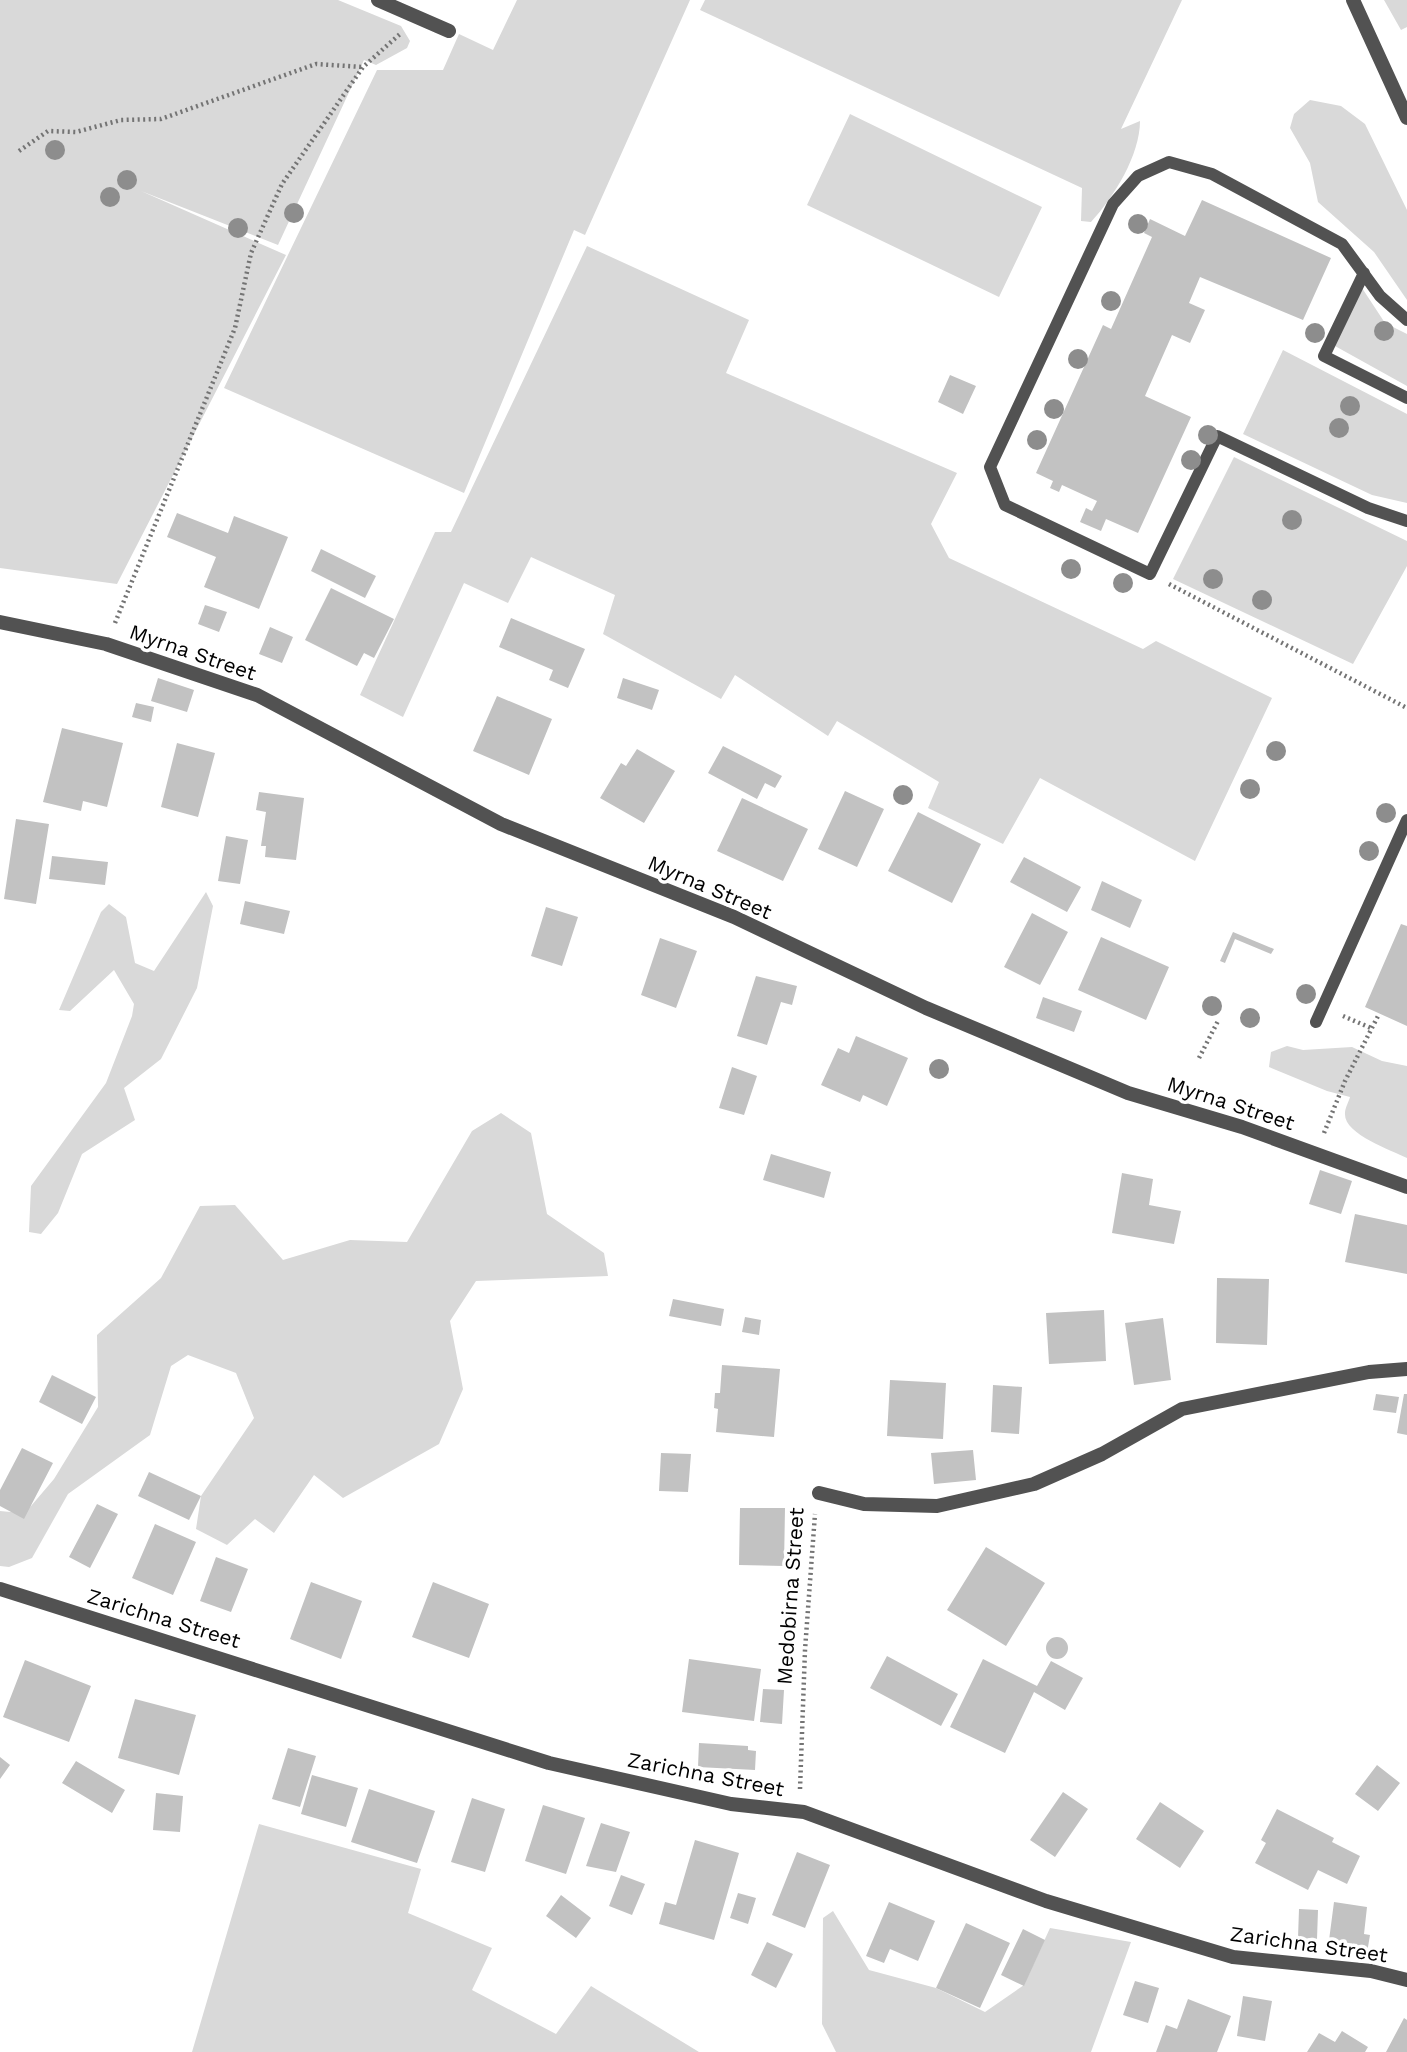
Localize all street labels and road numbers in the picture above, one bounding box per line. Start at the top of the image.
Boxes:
street label: Myrna Street [126,619,260,685]
street label: Myrna Street [644,850,776,924]
street label: Myrna Street [1164,1071,1298,1135]
street label: Medobirna Street [771,1506,809,1686]
street label: Zarichna Street [84,1583,244,1653]
street label: Zarichna Street [626,1747,787,1801]
street label: Zarichna Street [1229,1921,1390,1967]

